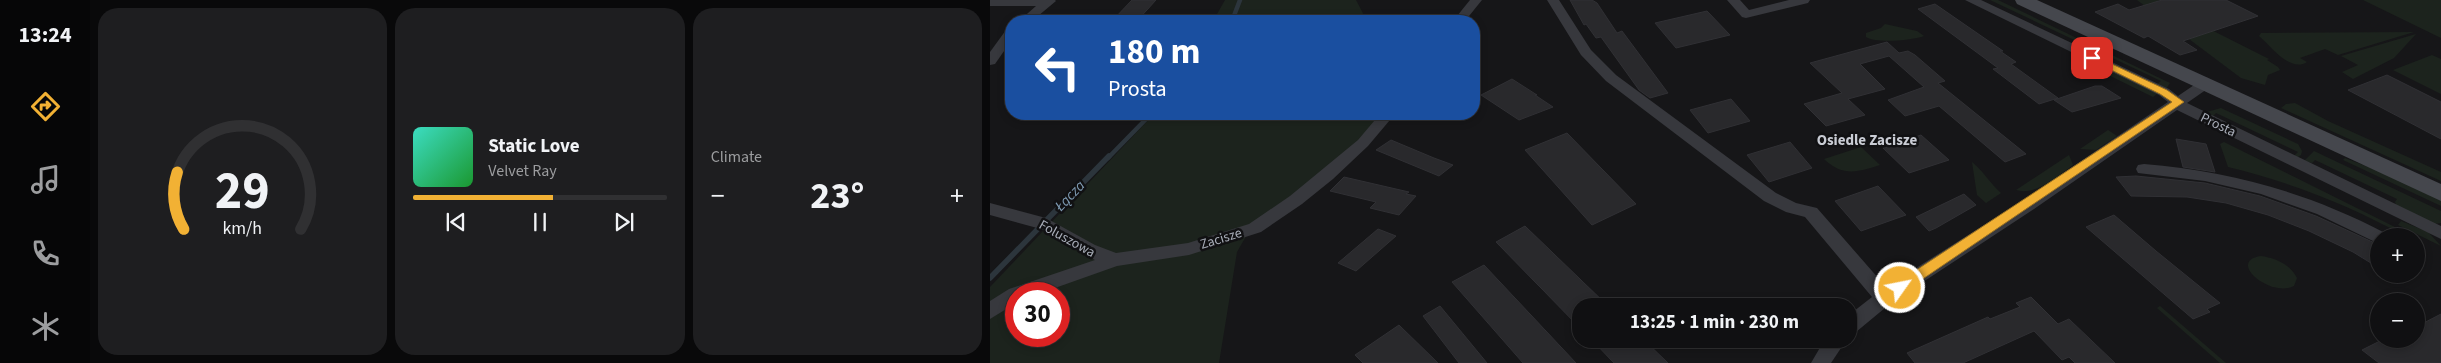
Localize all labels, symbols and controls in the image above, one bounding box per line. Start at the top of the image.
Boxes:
text: 13:24 [18,19,72,51]
text: 180 m [1108,27,1200,77]
icon: left [1025,35,1090,100]
pin [2071,37,2113,79]
icon: arrive [2078,44,2106,72]
text: Prosta [1108,73,1167,105]
icon: directions [28,89,63,124]
street label: Prosta [2197,108,2239,142]
district label: Osiedle Zacisze [1817,130,1918,151]
text: Static Love [488,133,580,160]
text: Climate [711,146,762,168]
text: 29 [215,155,270,229]
text: Velvet Ray [488,160,557,182]
icon: music [28,162,63,197]
text: 23° [810,169,864,223]
text: − [711,176,725,216]
text: + [950,176,964,216]
water label: Łącza [1049,176,1090,217]
icon: previous [442,208,470,236]
icon: pause [526,208,554,236]
icon: next [610,208,638,236]
street label: Foluszowa [1035,215,1099,263]
text: km/h [223,216,262,241]
street label: Zacisze [1198,223,1244,255]
map controls [2370,228,2425,348]
button: + [2370,228,2425,283]
icon: phone [28,236,63,271]
position arrow [1873,261,1925,313]
speed limit sign: 30 [1005,282,1070,347]
button: − [2370,293,2425,348]
icon: climate [28,309,63,344]
text: 13:25 · 1 min · 230 m [1630,309,1799,336]

